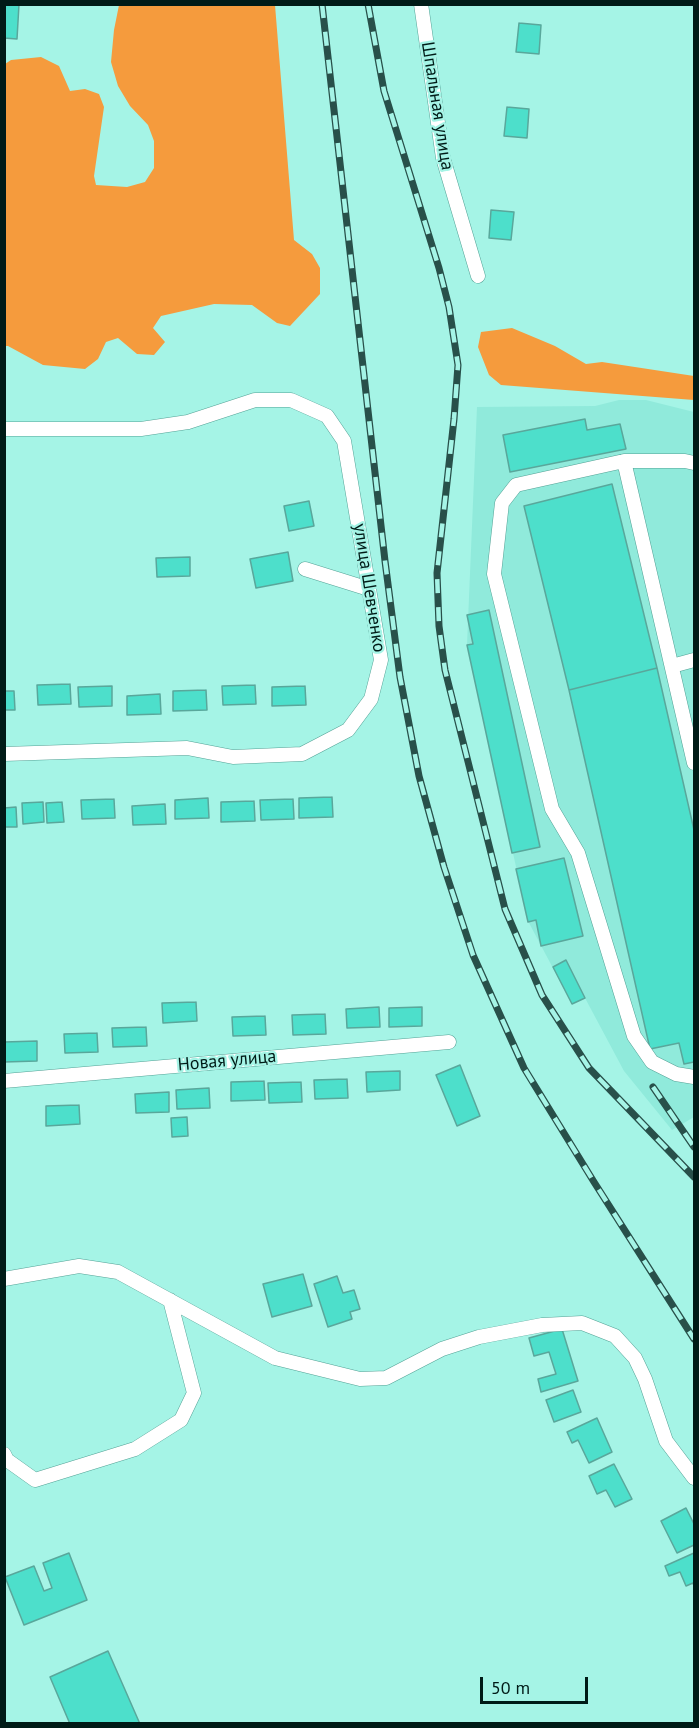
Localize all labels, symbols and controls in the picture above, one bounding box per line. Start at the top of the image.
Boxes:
street label: Шпальная улица [416,40,458,172]
street label: улица Шевченко [348,522,390,654]
street label: Новая улица [177,1046,277,1076]
scale bar [483,1665,591,1703]
text: 50 m [491,1676,530,1699]

